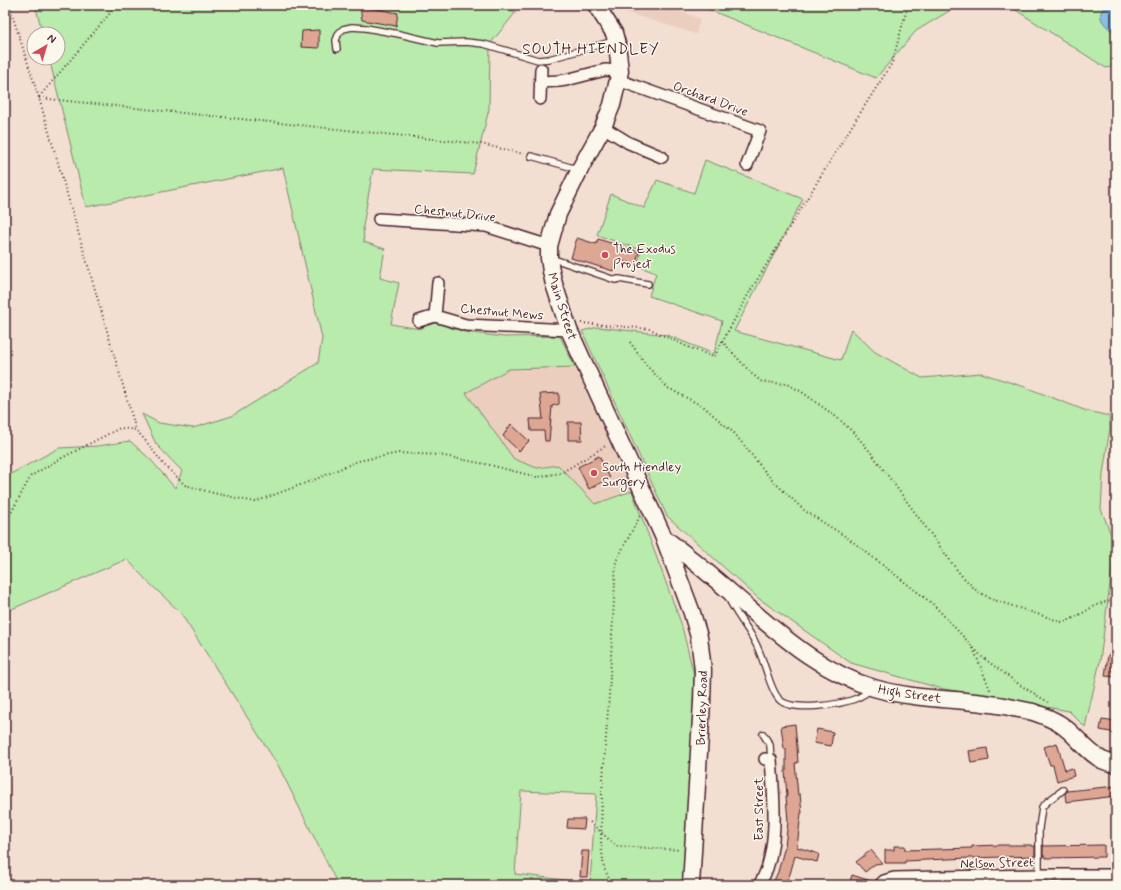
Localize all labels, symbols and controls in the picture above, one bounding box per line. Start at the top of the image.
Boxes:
north arrow [26,26,66,66]
text: N [44,31,59,47]
district label: SOUTH HIENDLEY [522,40,660,60]
street label: Orchard Drive [671,78,751,121]
street label: Chestnut Drive [413,201,497,226]
place label: The Exodus Project [613,241,676,273]
marker: The Exodus Project [600,250,610,260]
street label: Main Street [543,271,580,342]
street label: Chestnut Mews [460,300,544,325]
place label: South Hiendley Surgery [602,459,681,492]
marker: South Hiendley Surgery [589,468,599,478]
street label: Brierley Road [693,670,712,746]
street label: High Street [876,681,943,710]
street label: East Street [751,777,768,841]
street label: Nelson Street [960,854,1034,873]

